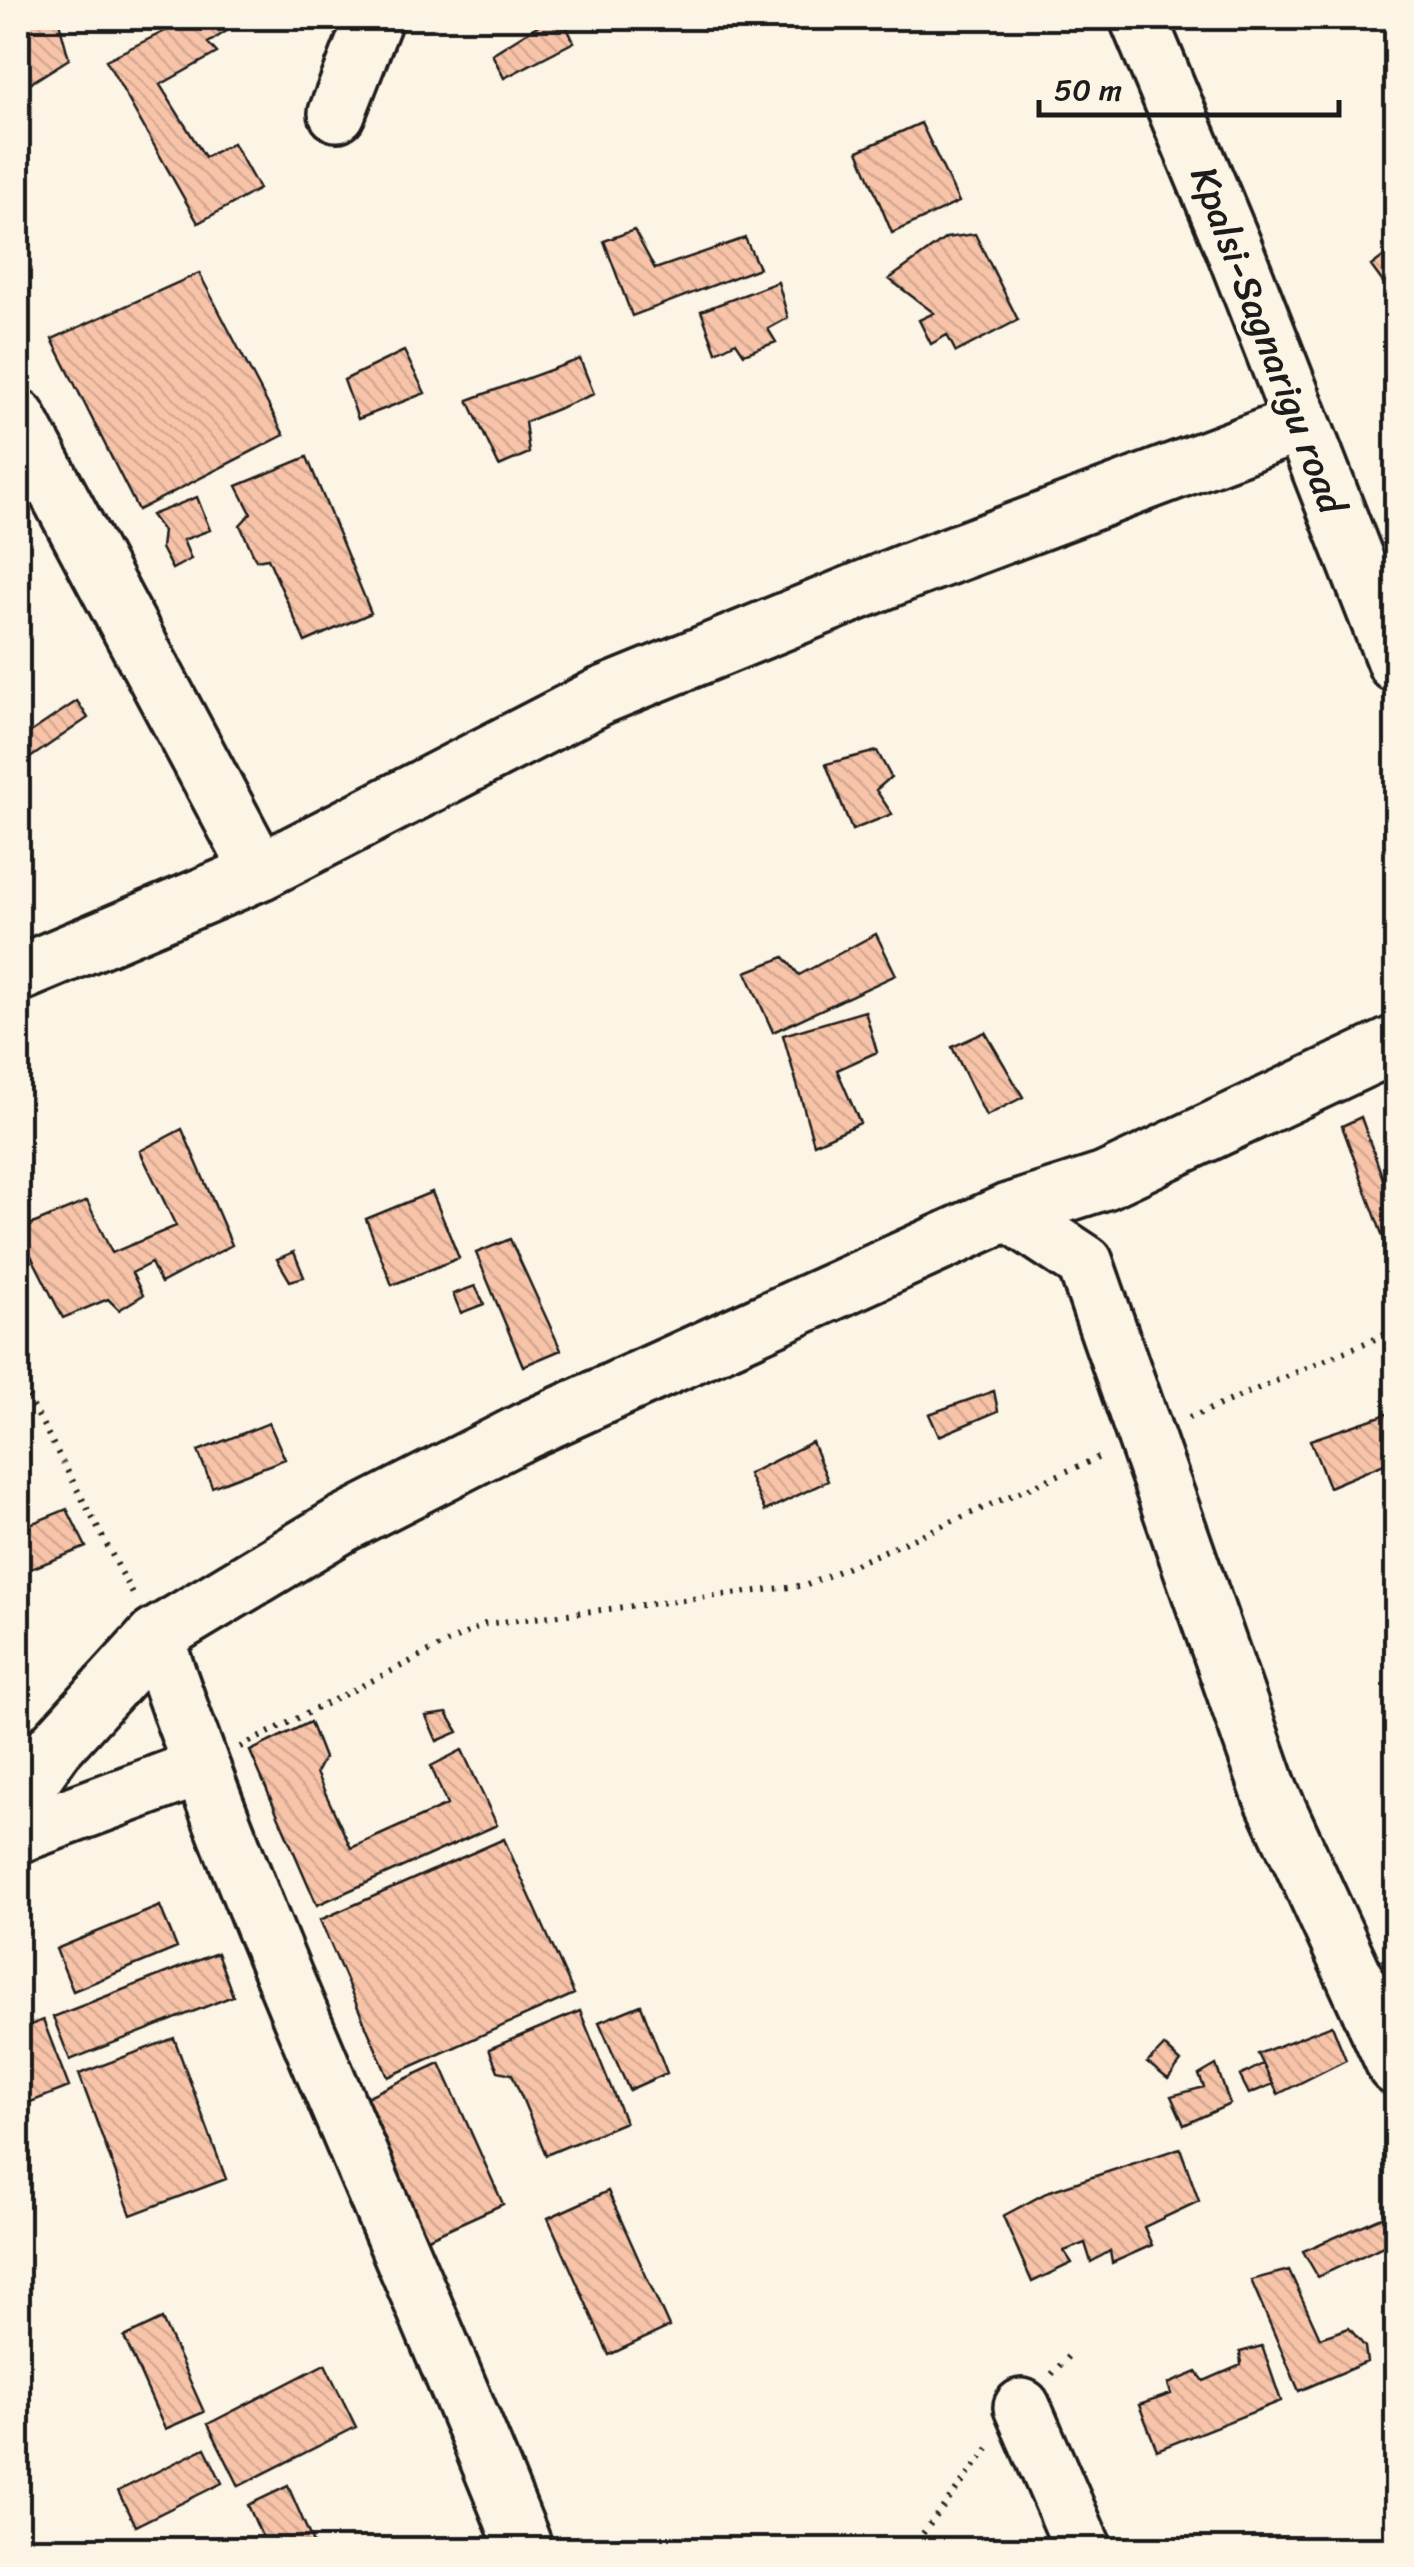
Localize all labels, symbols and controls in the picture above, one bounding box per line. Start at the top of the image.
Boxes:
scale bar [1039,55,1339,117]
text: 50 m [1054,63,1122,117]
street label: Kpalsi-Sagnarigu road [1171,156,1366,527]

